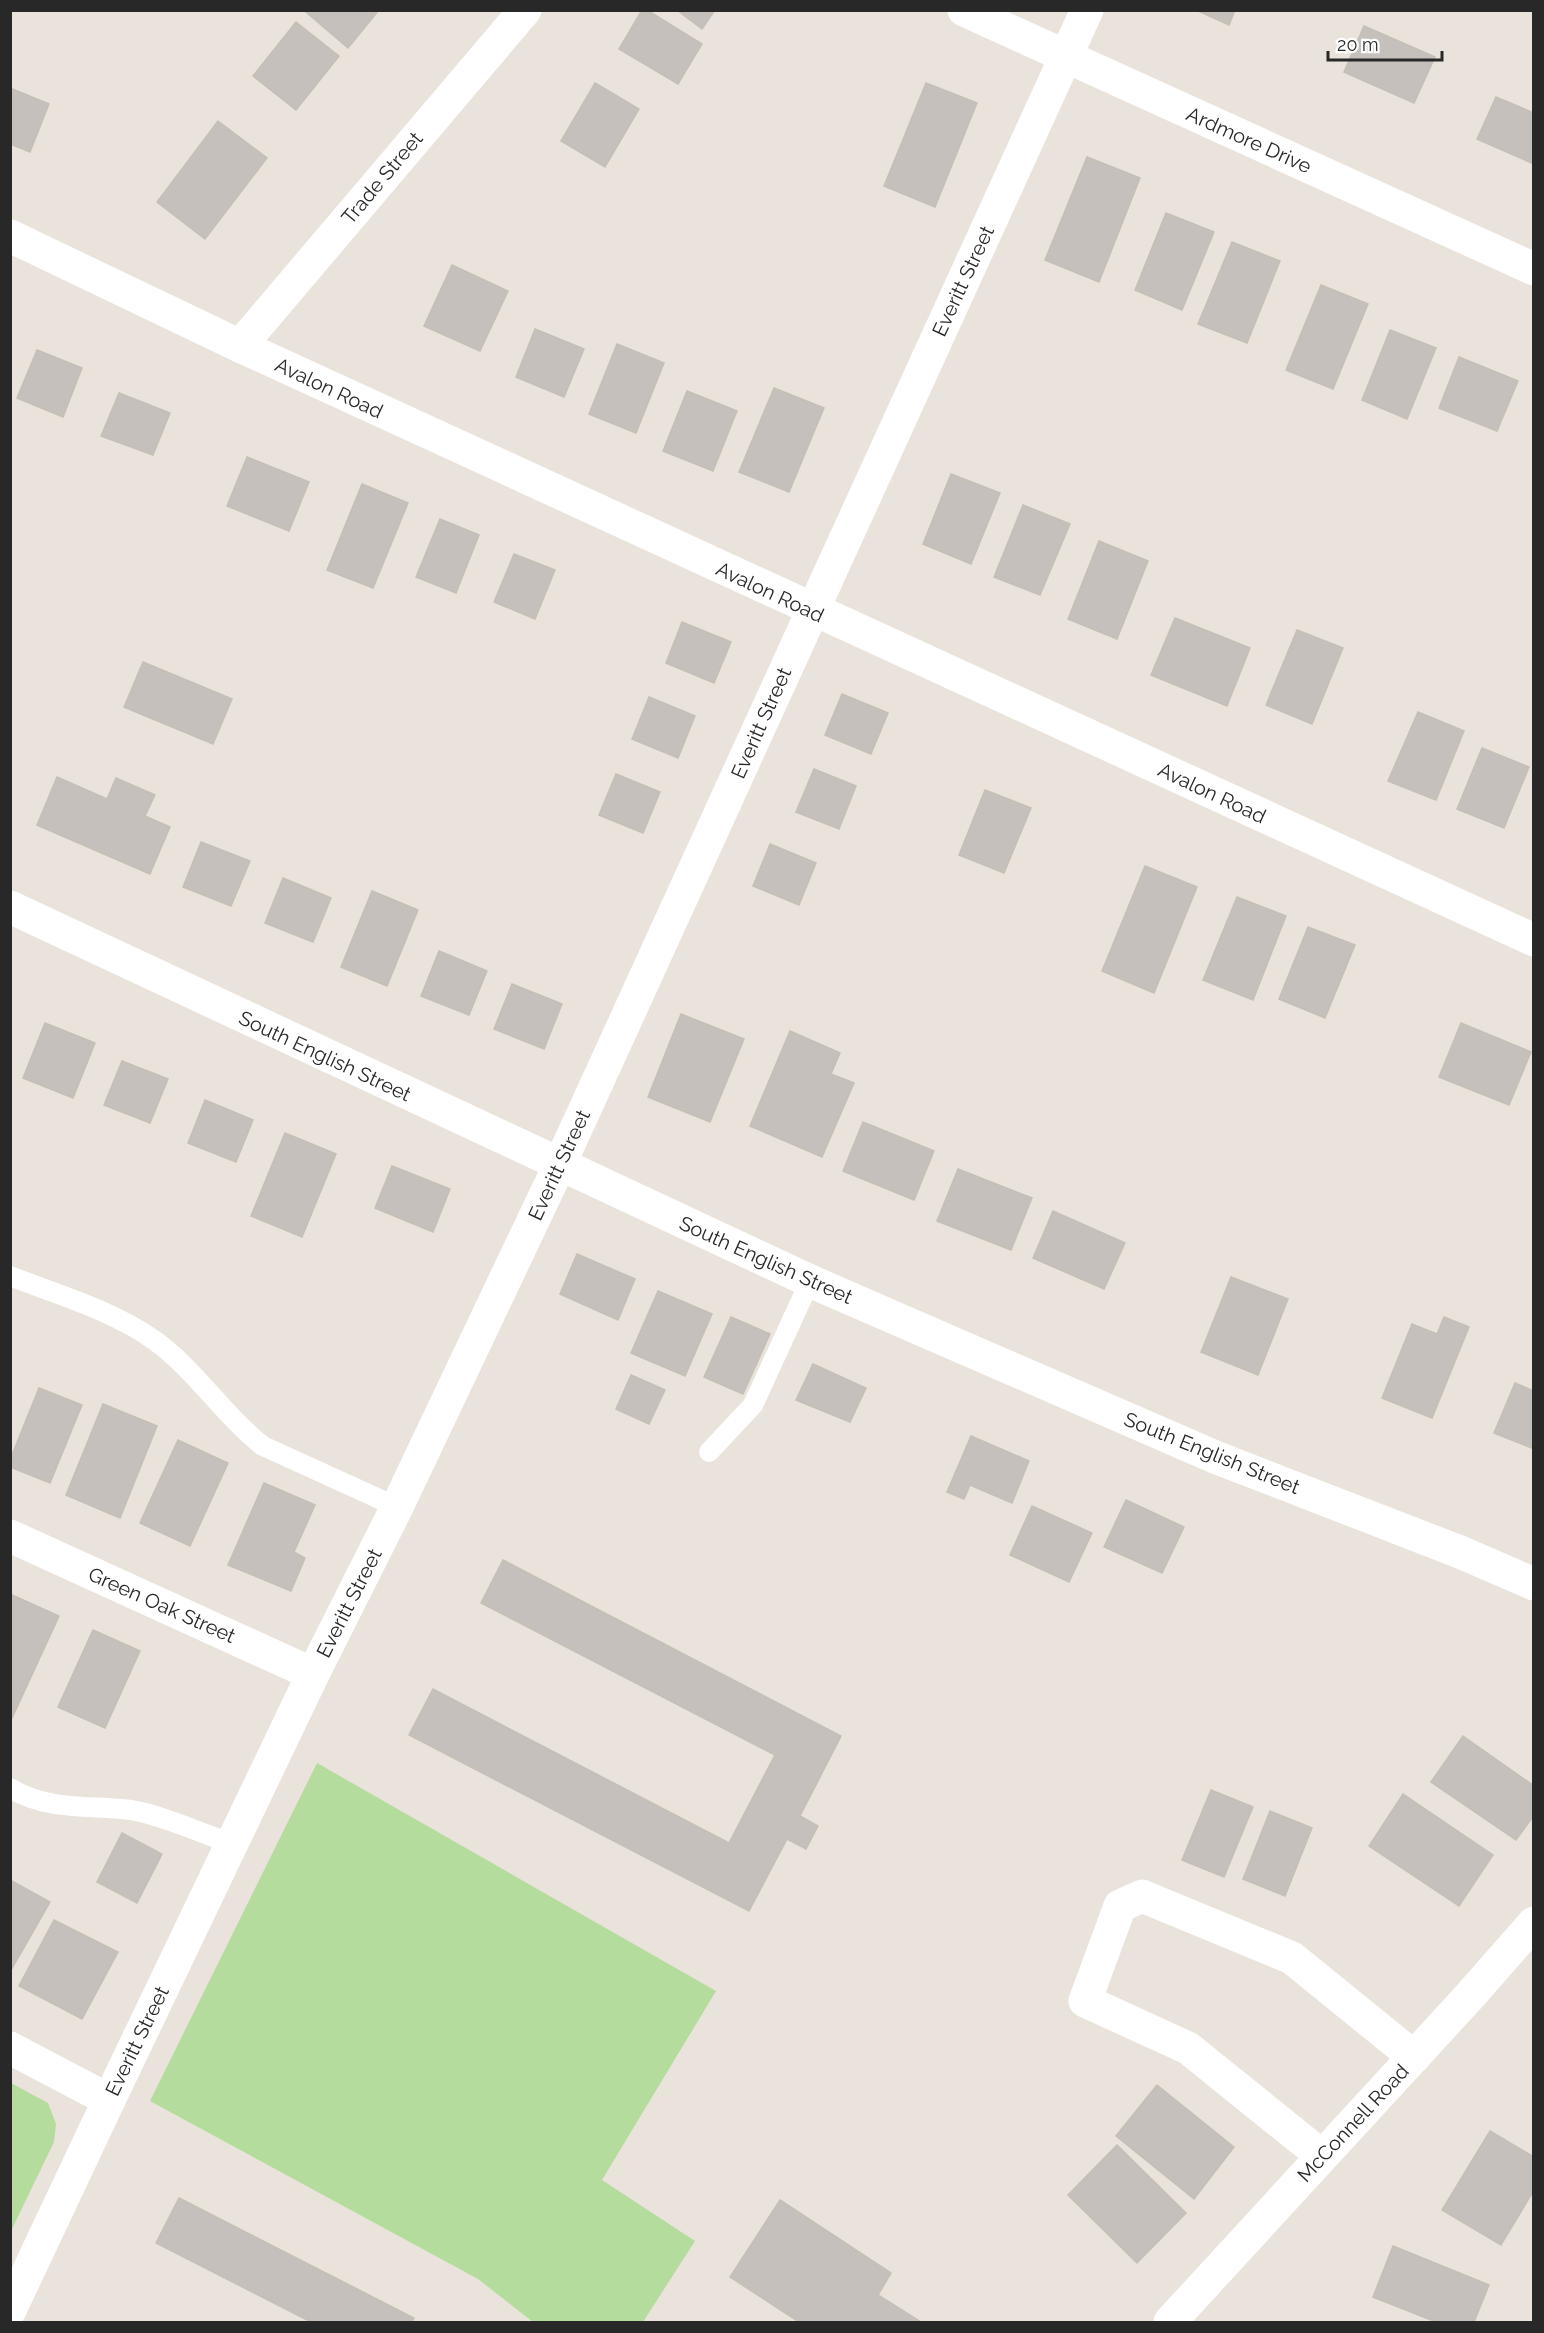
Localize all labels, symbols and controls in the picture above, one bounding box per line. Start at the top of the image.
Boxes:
scale bar [1328,24,1442,62]
text: 20 m [1337,34,1379,55]
street label: Ardmore Drive [1183,102,1315,178]
street label: Trade Street [336,127,428,229]
street label: Everitt Street [927,222,999,340]
street label: Avalon Road [271,353,387,423]
street label: Avalon Road [712,557,828,627]
street label: Everitt Street [726,663,796,782]
street label: Avalon Road [1154,758,1270,828]
street label: South English Street [235,1006,415,1107]
street label: Everitt Street [523,1106,595,1224]
street label: South English Street [676,1211,857,1309]
street label: South English Street [1121,1407,1304,1499]
street label: Everitt Street [311,1544,387,1662]
street label: Green Oak Street [85,1562,239,1648]
street label: Everitt Street [100,1982,174,2100]
street label: McConnell Road [1292,2059,1414,2187]

